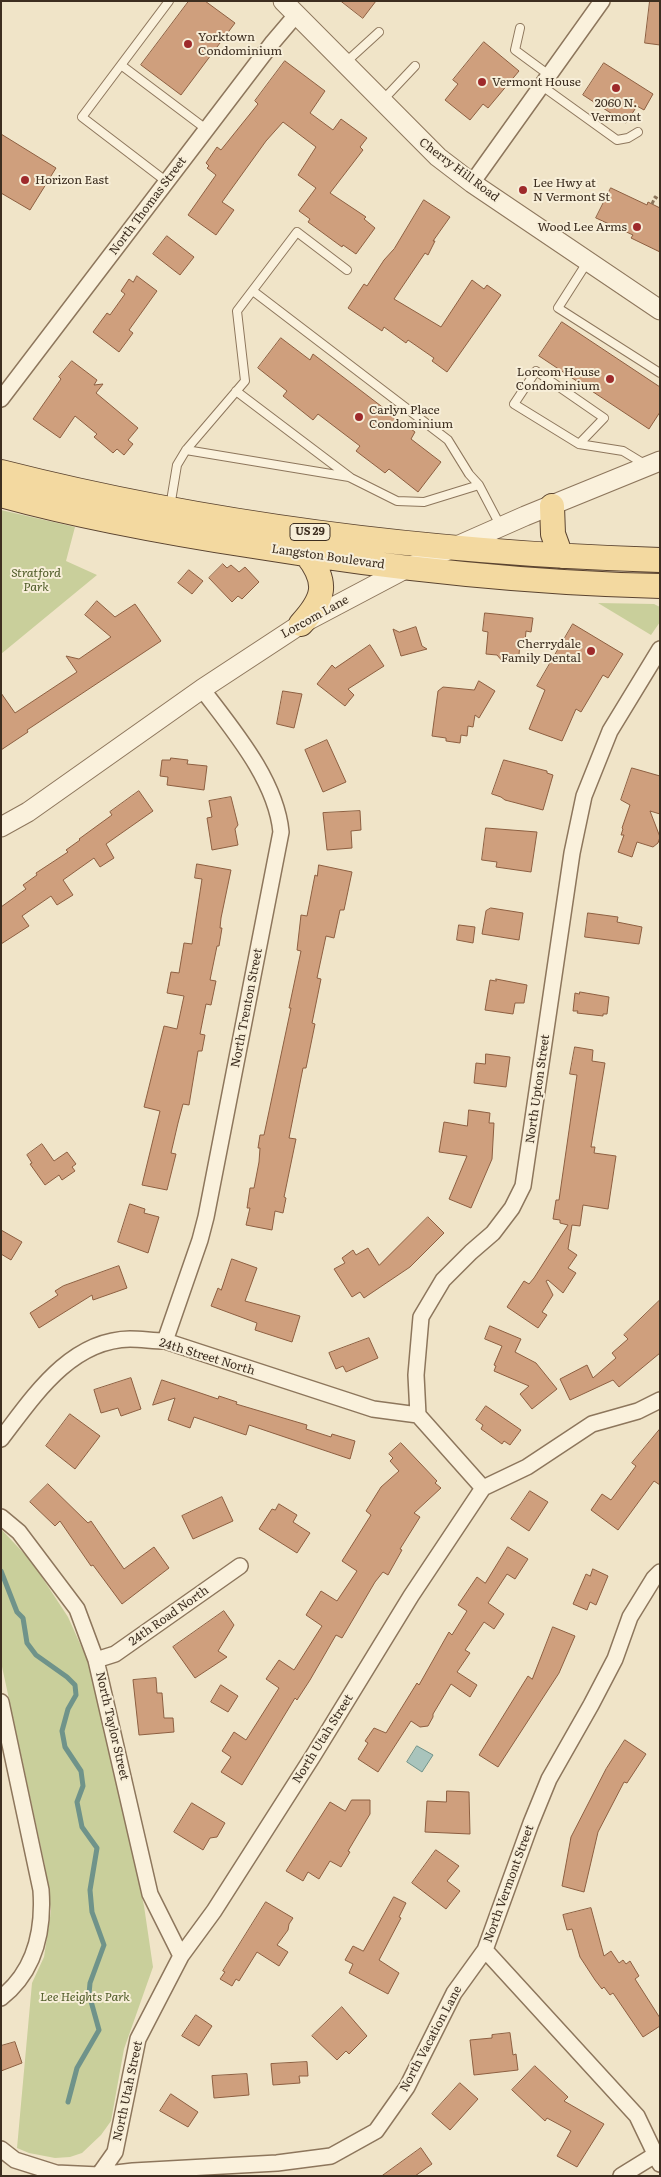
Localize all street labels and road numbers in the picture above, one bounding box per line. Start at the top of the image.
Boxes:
street label: Cherry Hill Road [416,135,502,205]
street label: North Thomas Street [106,154,190,258]
road number: US 29 [290,524,330,540]
street label: Langston Boulevard [270,542,386,572]
street label: Lorcom Lane [279,593,351,641]
street label: North Trenton Street [228,947,266,1069]
street label: North Upton Street [523,1033,553,1145]
street label: 24th Street North [157,1336,257,1378]
street label: 24th Road North [126,1583,212,1649]
street label: North Taylor Street [93,1670,131,1782]
street label: North Utah Street [290,1692,356,1786]
street label: North Vermont Street [481,1823,537,1945]
street label: North Vacation Lane [397,1984,465,2094]
street label: North Utah Street [110,2039,146,2143]

